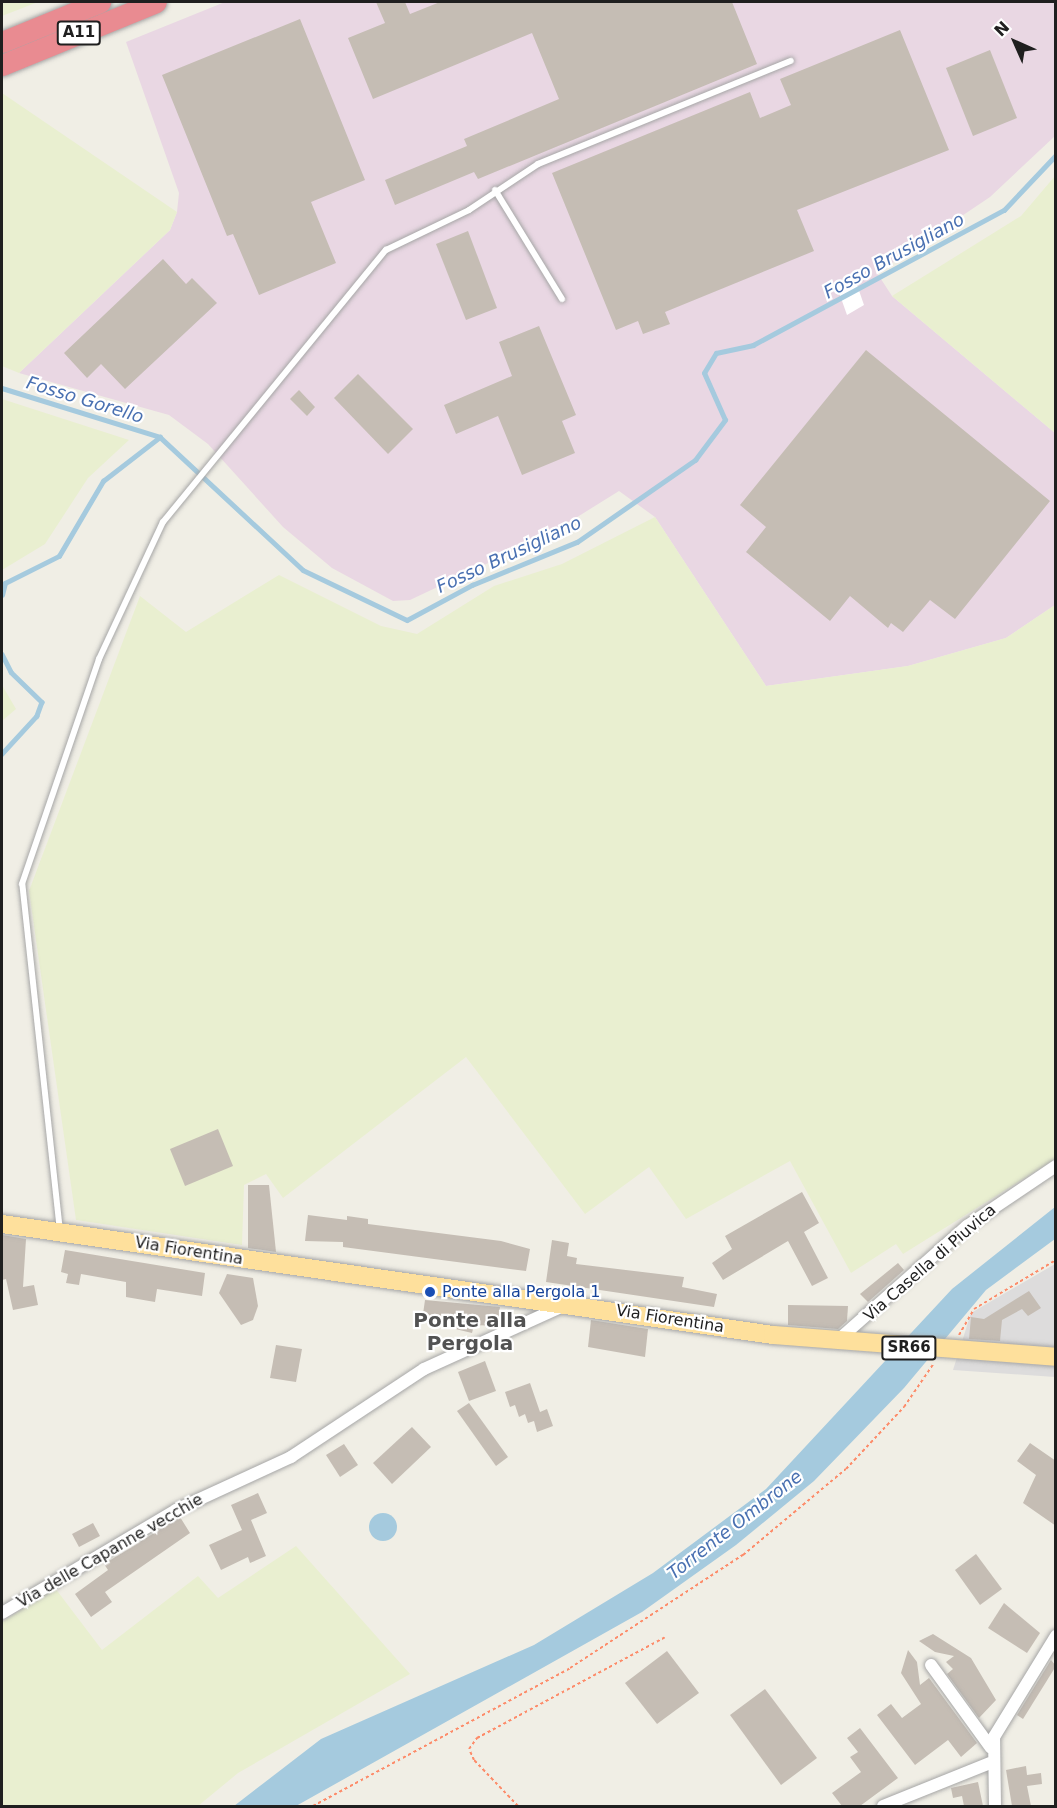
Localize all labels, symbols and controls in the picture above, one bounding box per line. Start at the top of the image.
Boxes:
north arrow [985,12,1045,72]
text: N [990,17,1013,40]
road number: A11 [56,21,101,45]
water label: Fosso Brusigliano [820,208,968,304]
water label: Fosso Gorello [24,372,146,428]
water label: Fosso Brusigliano [433,512,585,598]
street label: Via Casella di Piuvica [860,1200,1000,1326]
street label: Via Fiorentina [134,1233,244,1269]
place label: Ponte alla Pergola 1 [442,1282,600,1302]
marker: Ponte alla Pergola 1 [423,1285,437,1299]
street label: Via Fiorentina [615,1301,725,1337]
district label: Ponte alla Pergola [413,1308,527,1355]
road number: SR66 [880,1336,938,1360]
water label: Torrente Ombrone [663,1466,807,1584]
street label: Via delle Capanne vecchie [14,1490,206,1612]

